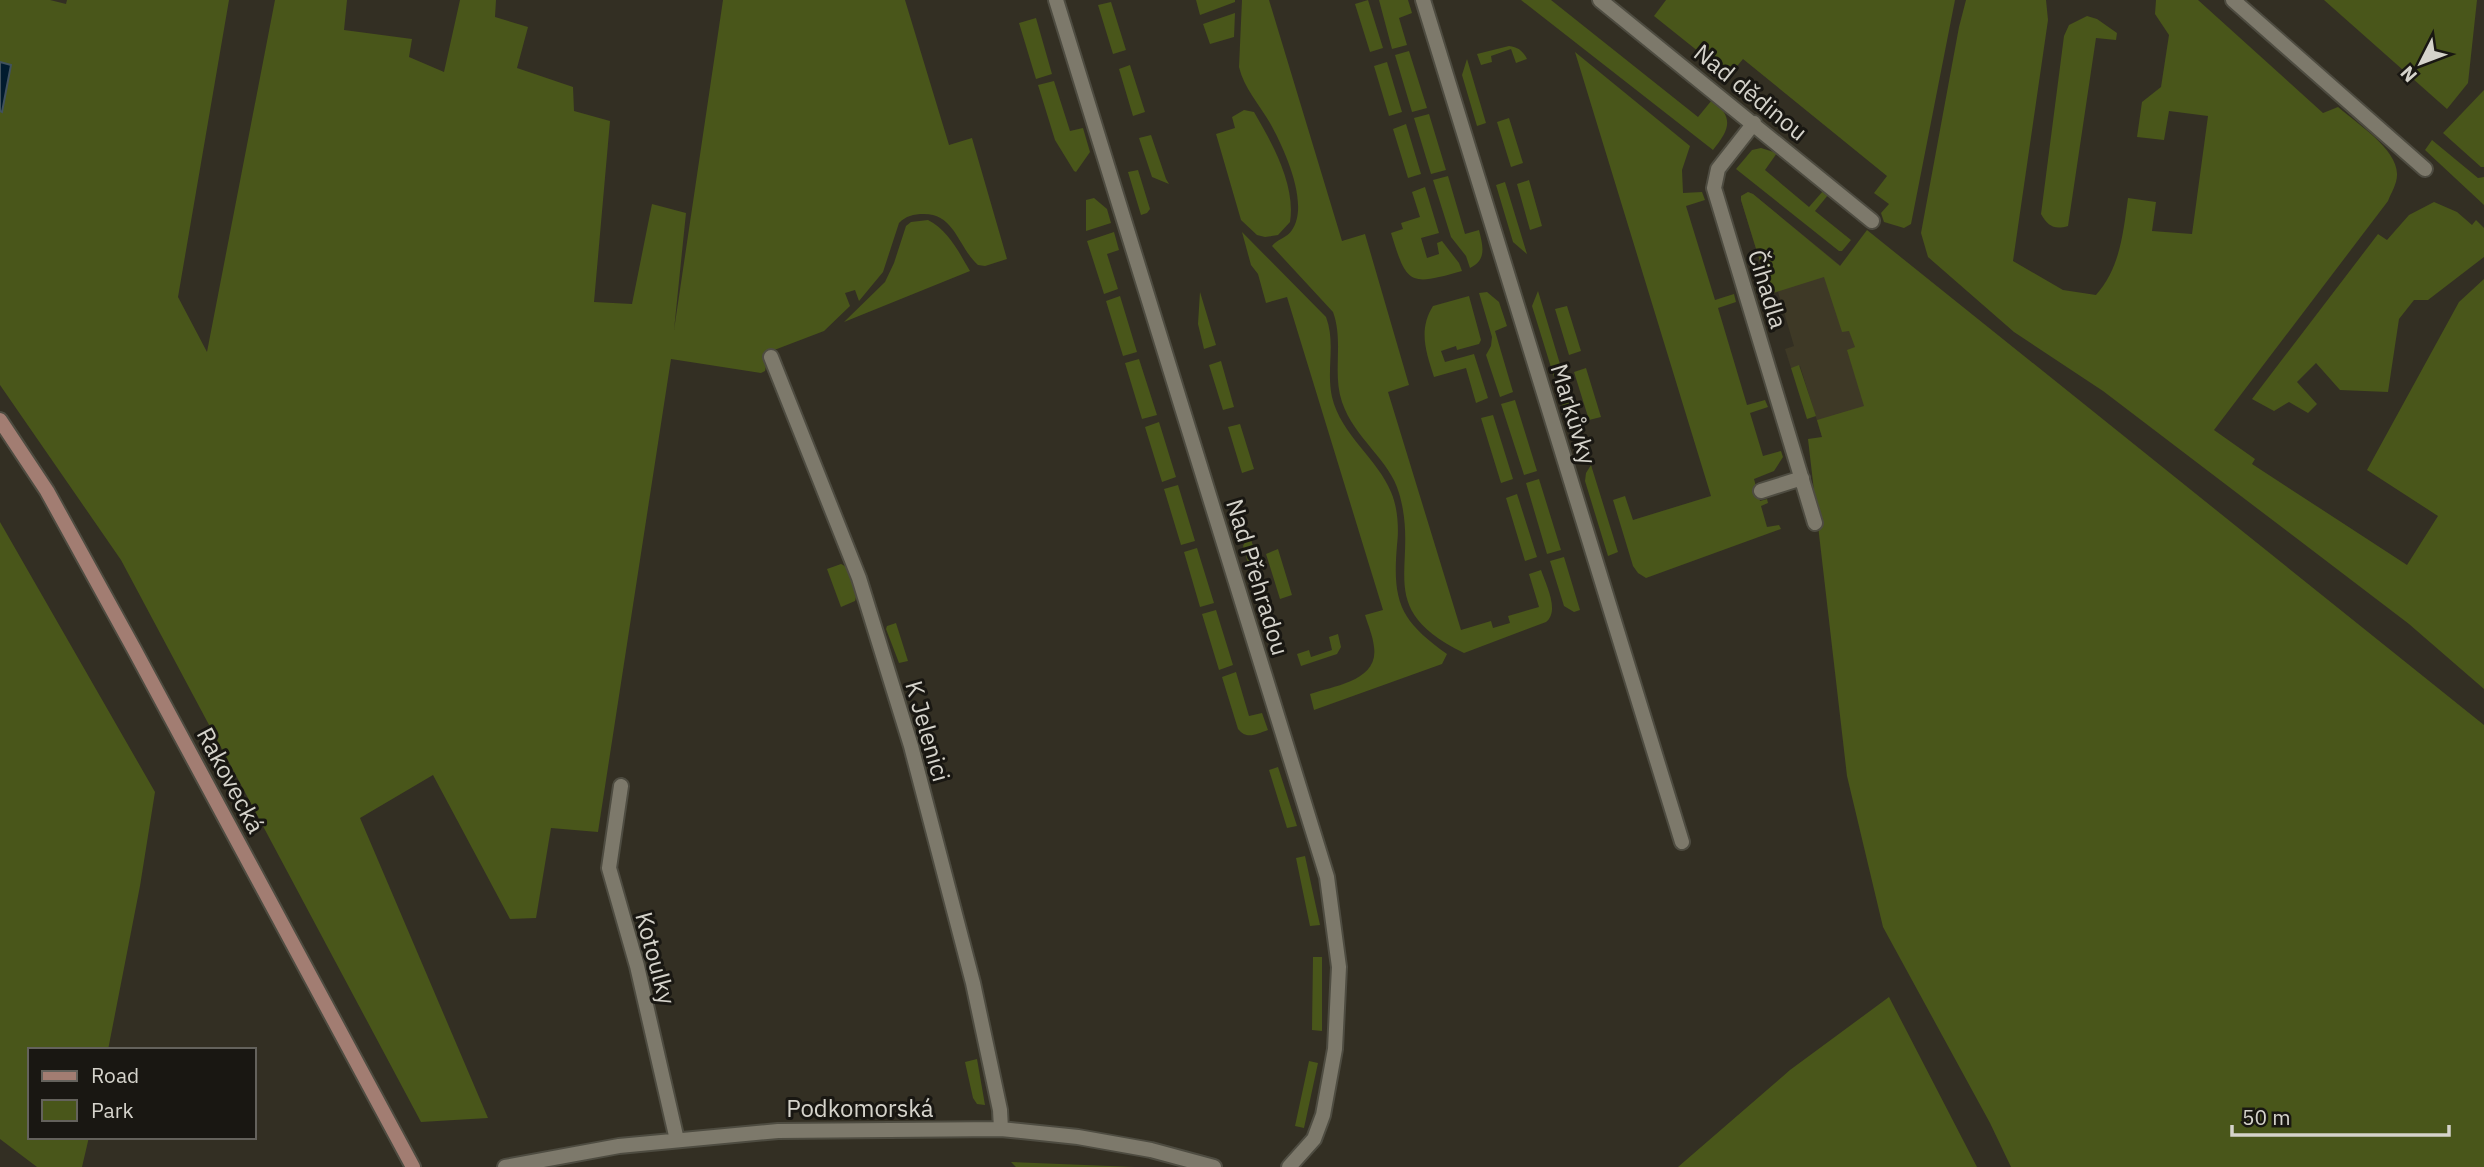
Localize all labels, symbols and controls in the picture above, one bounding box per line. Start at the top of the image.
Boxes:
north arrow [2386,28,2456,98]
street label: Nad dědinou [1688,36,1814,148]
text: N [2395,61,2422,88]
street label: Čihadla [1741,246,1795,332]
street label: Markůvky [1544,360,1604,468]
street label: Nad Přehradou [1219,495,1297,659]
street label: K Jelenici [898,677,958,785]
street label: Rakovecká [190,721,272,839]
street label: Kotoulky [628,908,684,1008]
legend [28,1048,256,1139]
text: Road [91,1061,139,1089]
street label: Podkomorská [786,1092,934,1124]
scale bar [2232,1094,2449,1138]
text: Park [91,1096,134,1124]
text: 50 m [2242,1103,2291,1131]

